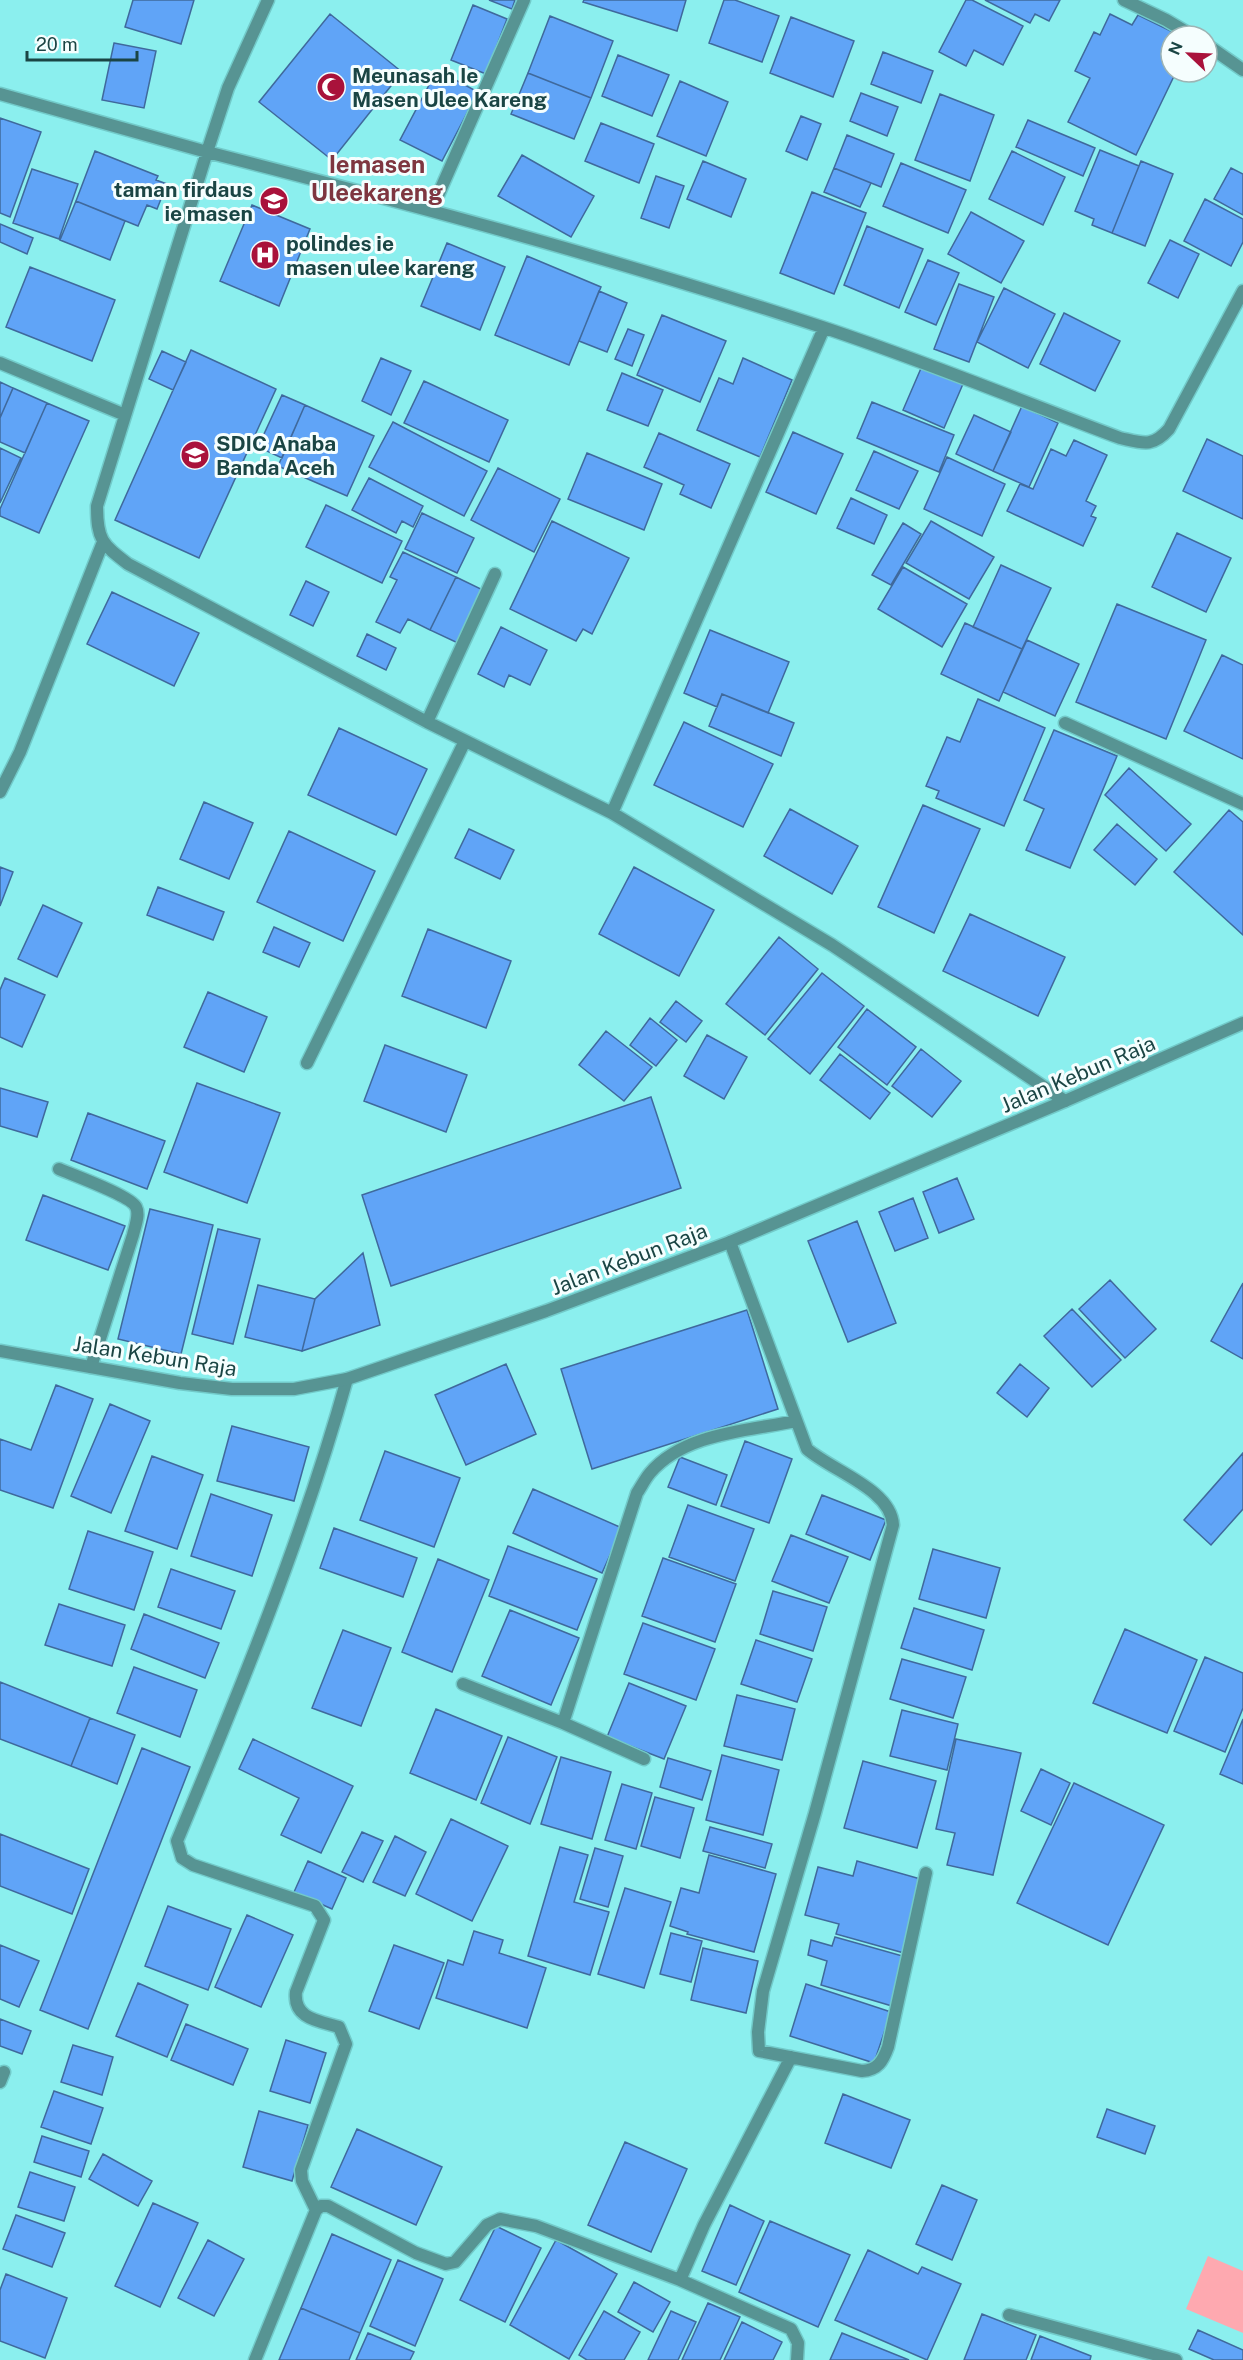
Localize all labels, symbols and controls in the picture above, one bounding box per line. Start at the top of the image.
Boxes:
scale bar [27,24,136,62]
north arrow [1159,24,1219,84]
text: 20 m [36,34,78,55]
text: N [1164,39,1187,58]
place label: Meunasah Ie Masen Ulee Kareng [352,63,547,112]
mosque icon: Meunasah Ie Masen Ulee Kareng [315,71,347,103]
district label: Iemasen Uleekareng [311,150,443,206]
place label: taman firdaus ie masen [114,177,253,226]
school or university icon: taman firdaus ie masen [258,185,290,217]
place label: polindes ie masen ulee kareng [286,231,475,280]
hospital icon: polindes ie masen ulee kareng [249,239,281,271]
place label: SDIC Anaba Banda Aceh [216,431,336,480]
school or university icon: SDIC Anaba Banda Aceh [179,439,211,471]
street label: Jalan Kebun Raja [997,1030,1159,1118]
street label: Jalan Kebun Raja [547,1218,711,1300]
street label: Jalan Kebun Raja [71,1331,239,1381]

